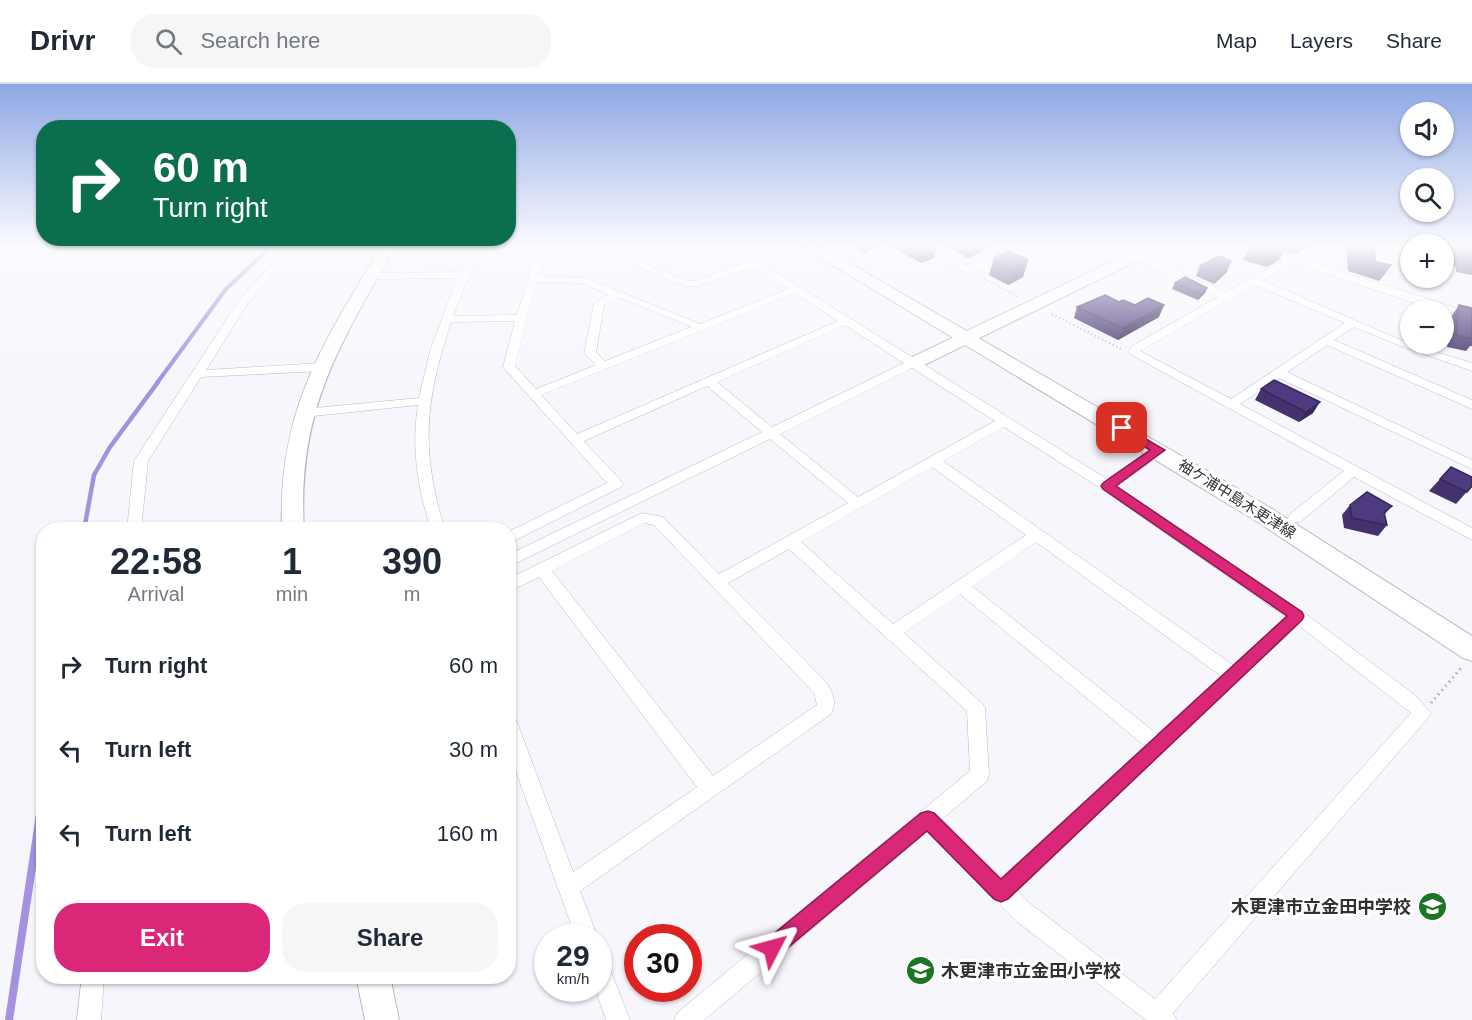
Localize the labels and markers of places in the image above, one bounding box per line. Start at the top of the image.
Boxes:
pin [1096,402,1147,453]
school or university icon: 木更津市立金田中学校 [1416,891,1448,923]
place label: 木更津市立金田中学校 [1231,897,1411,917]
school or university icon: 木更津市立金田小学校 [904,955,936,987]
place label: 木更津市立金田小学校 [941,961,1121,981]

